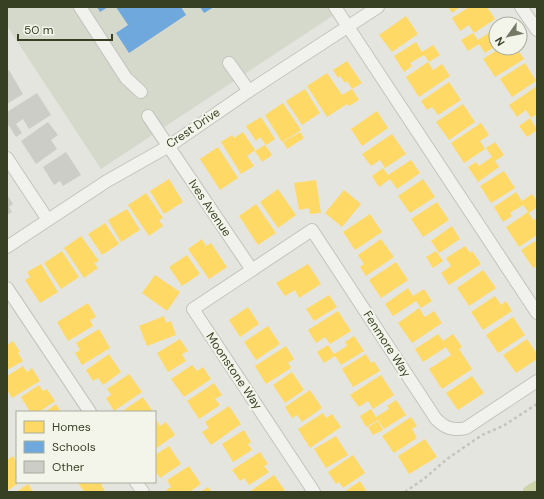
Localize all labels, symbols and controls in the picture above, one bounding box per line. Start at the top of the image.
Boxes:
scale bar [18,16,112,42]
north arrow [488,16,528,56]
text: 50 m [24,22,53,38]
text: N [492,34,508,49]
street label: Crest Drive [163,104,223,152]
street label: Ives Avenue [185,176,235,240]
street label: Fenmore Way [360,308,415,380]
street label: Moonstone Way [202,329,266,413]
legend [16,411,156,483]
text: Homes [52,419,91,435]
text: Schools [52,439,96,455]
text: Other [52,459,85,475]

